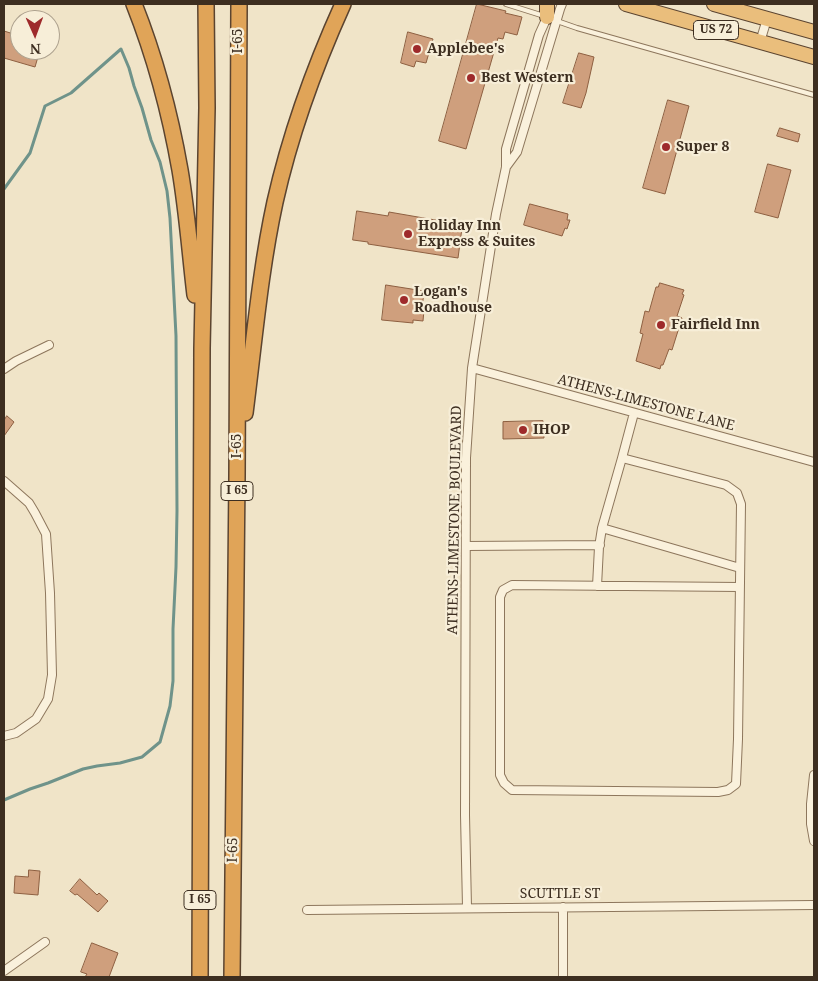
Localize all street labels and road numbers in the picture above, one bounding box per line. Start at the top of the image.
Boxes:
road number: US 72 [694,20,738,40]
street label: I-65 [230,28,246,54]
street label: ATHENS-LIMESTONE LANE [556,371,736,435]
street label: ATHENS-LIMESTONE BOULEVARD [445,405,465,635]
street label: I-65 [229,433,245,459]
road number: I 65 [221,482,253,501]
street label: I-65 [224,837,242,863]
street label: SCUTTLE ST [520,886,600,902]
road number: I 65 [184,890,216,910]

